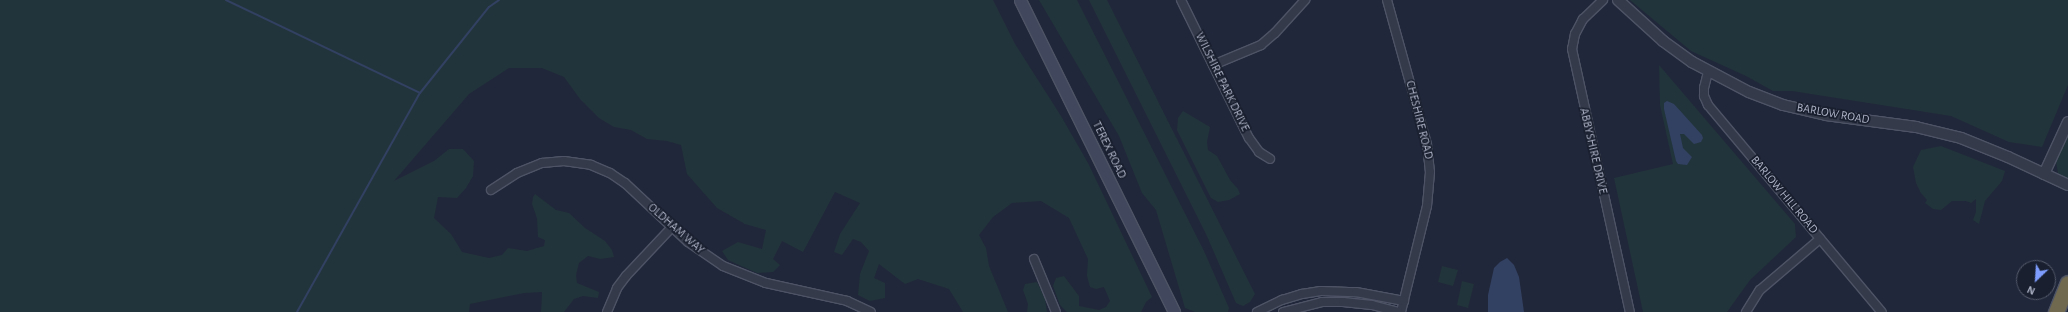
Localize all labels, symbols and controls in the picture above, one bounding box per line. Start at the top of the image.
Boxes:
street label: WILSHIRE PARK DRIVE [1192,30,1252,134]
street label: CHESHIRE ROAD [1402,79,1436,161]
street label: BARLOW ROAD [1796,101,1870,127]
street label: ABBYSHIRE DRIVE [1576,107,1610,195]
street label: TEREX ROAD [1089,119,1129,181]
street label: BARLOW HILL ROAD [1747,153,1821,237]
street label: OLDHAM WAY [645,201,707,257]
north arrow [2016,260,2056,300]
text: N [2025,284,2037,297]

